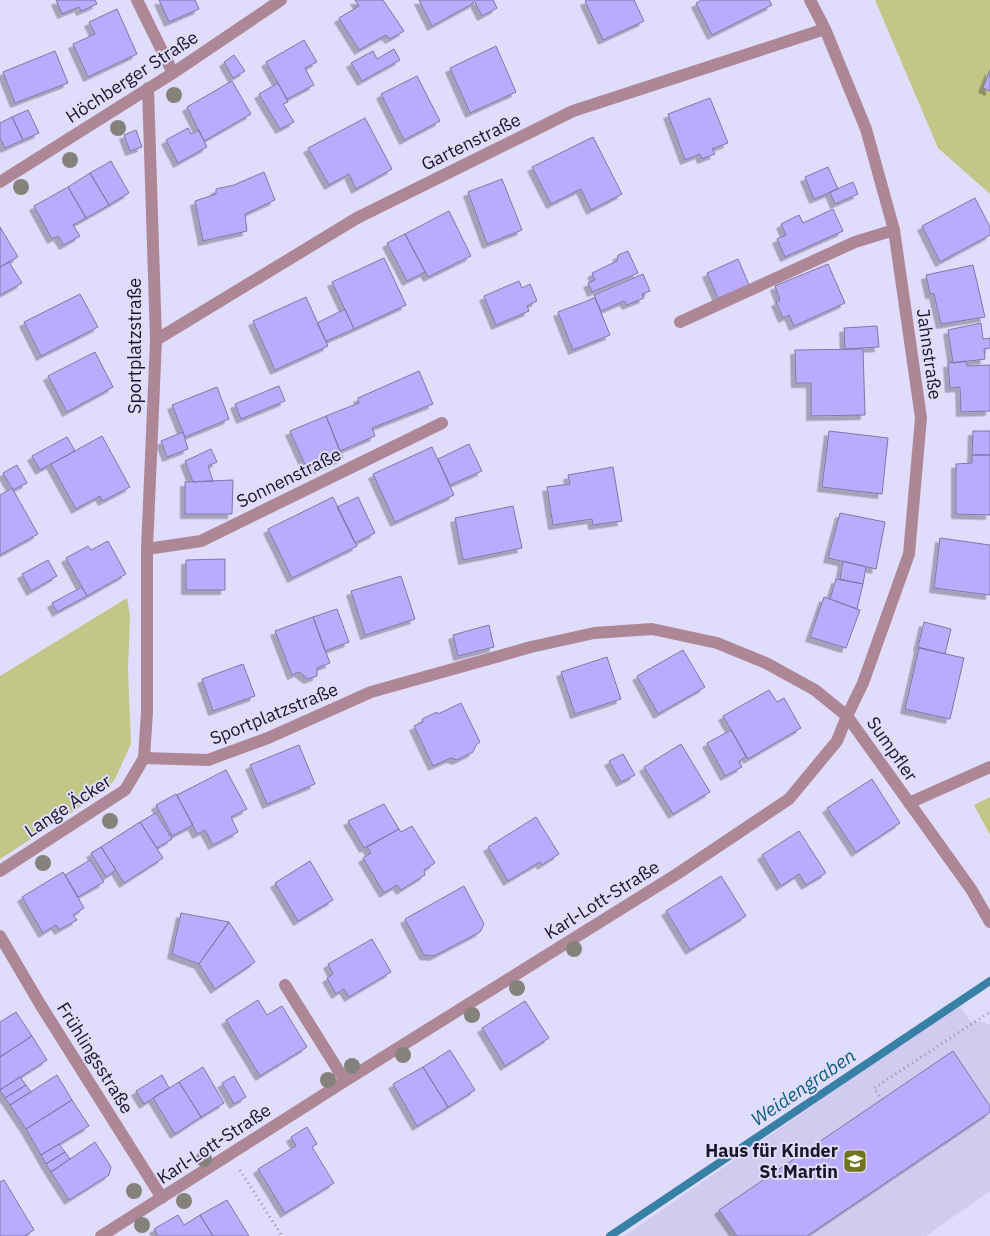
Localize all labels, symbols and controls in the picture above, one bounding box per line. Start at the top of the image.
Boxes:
street label: Höchberger Straße [61,25,202,128]
street label: Gartenstraße [417,108,524,175]
street label: Sportplatzstraße [123,278,146,414]
street label: Jahnstraße [912,307,947,401]
street label: Sonnenstraße [233,442,345,513]
street label: Sportplatzstraße [206,677,341,750]
street label: Sumpfler [862,712,923,786]
street label: Lange Äcker [20,769,116,842]
street label: Karl-Lott-Straße [540,855,664,944]
street label: Frühlingsstraße [52,998,139,1118]
water label: Weidengraben [746,1043,860,1131]
street label: Karl-Lott-Straße [152,1098,275,1189]
place label: Haus für Kinder St.Martin [705,1139,838,1183]
school or university icon: Haus für Kinder St.Martin [842,1148,868,1174]

